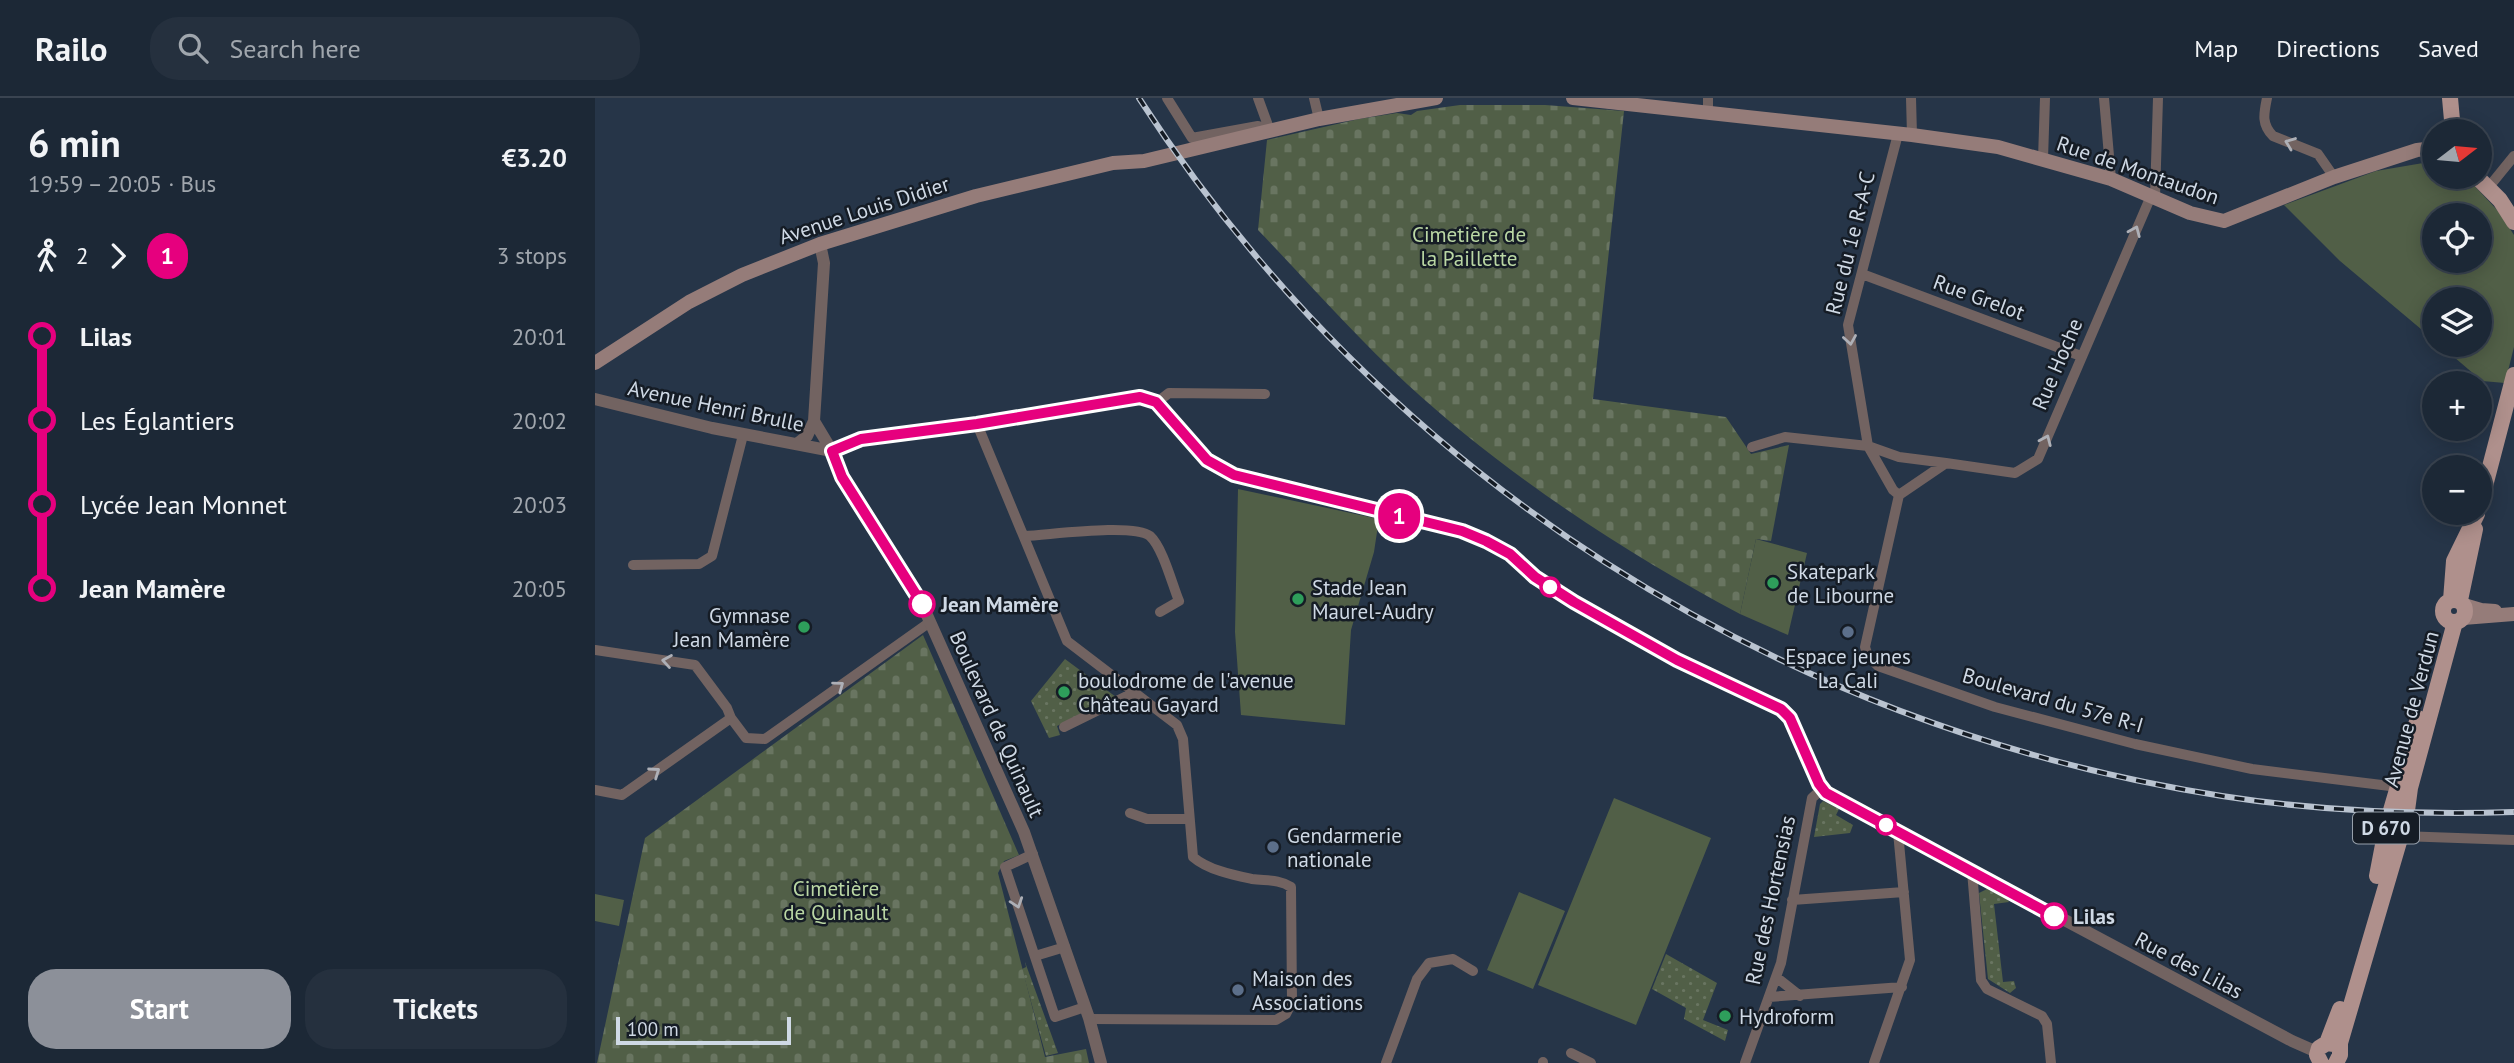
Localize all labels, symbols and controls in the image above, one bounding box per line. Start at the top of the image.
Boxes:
search box [150,17,640,80]
text: Railo [35,27,108,70]
icon: search [174,29,212,67]
text: Search here [230,32,361,65]
text: Map [2194,33,2238,64]
text: Directions [2276,33,2380,64]
text: Saved [2418,33,2479,64]
text: 6 min [28,118,121,167]
north arrow [2422,119,2492,189]
map controls [2422,119,2492,525]
street label: Rue de Montaudon [2053,130,2223,210]
one-way arrow [2284,137,2296,151]
text: €3.20 [502,141,567,174]
text: 19:59 – 20:05 · Bus [28,169,216,198]
street label: Rue du 1e R-A-C [1819,169,1881,317]
street label: Avenue Louis Didier [775,170,953,250]
button: locate [2422,203,2492,273]
park label: Cimetière de la Paillette [1412,221,1526,272]
one-way arrow [2127,226,2141,238]
icon: walk [28,237,66,275]
icon: forward [99,237,137,275]
text: 1 [161,240,174,271]
text: 2 [76,241,89,270]
text: 3 stops [497,241,567,270]
street label: Rue Grelot [1930,268,2028,326]
button: layers [2422,287,2492,357]
street label: Rue Hoche [2026,314,2088,414]
text: Lilas [80,320,132,353]
text: 20:01 [512,322,567,351]
one-way arrow [1842,334,1857,346]
button: + [2422,371,2492,441]
street label: Avenue Henri Brulle [625,374,807,438]
text: Les Églantiers [80,404,234,437]
text: 20:02 [512,406,567,435]
one-way arrow [2037,435,2051,447]
button: − [2422,455,2492,525]
text: Lycée Jean Monnet [80,488,287,521]
text: 20:03 [512,490,567,519]
line badge: 1 [1376,493,1422,539]
text: 1 [1392,500,1406,531]
place label: Skatepark de Libourne [1787,558,1894,609]
text: Jean Mamère [80,572,226,605]
text: 20:05 [512,574,567,603]
place label: Stade Jean Maurel-Audry [1312,574,1434,625]
marker: Skatepark de Libourne [1765,575,1781,591]
unlabelled marker [1540,577,1560,597]
marker: Jean Mamère [909,591,935,617]
place label: Jean Mamère [940,591,1059,618]
marker: Stade Jean Maurel-Audry [1290,591,1306,607]
place label: Gymnase Jean Mamère [672,602,790,653]
marker: Gymnase Jean Mamère [796,619,812,635]
marker: Espace jeunes La Cali [1840,624,1856,640]
street label: Boulevard de Quinault [944,627,1050,821]
street label: Avenue de Verdun [2377,628,2445,790]
place label: Espace jeunes La Cali [1785,643,1911,694]
one-way arrow [661,654,673,669]
street label: Boulevard du 57e R-I [1959,661,2147,739]
place label: boulodrome de l'avenue Château Gayard [1078,667,1294,718]
one-way arrow [831,682,844,695]
marker: boulodrome de l'avenue Château Gayard [1056,684,1072,700]
one-way arrow [647,768,660,780]
street label: Rue des Hortensias [1739,813,1801,987]
road number: D 670 [2353,813,2419,844]
unlabelled marker [1876,815,1896,835]
place label: Gendarmerie nationale [1287,822,1402,873]
marker: Gendarmerie nationale [1265,839,1281,855]
park label: Cimetière de Quinault [783,875,889,926]
one-way arrow [1009,896,1023,908]
marker: Lilas [2041,903,2067,929]
place label: Lilas [2073,903,2115,930]
street label: Rue des Lilas [2130,925,2248,1005]
place label: Maison des Associations [1252,965,1363,1016]
button: Start [28,969,291,1049]
button: Tickets [305,969,567,1049]
marker: Maison des Associations [1230,982,1246,998]
place label: Hydroform [1739,1003,1834,1030]
marker: Hydroform [1717,1008,1733,1024]
scale bar [616,1014,791,1046]
text: 100 m [627,1017,679,1041]

